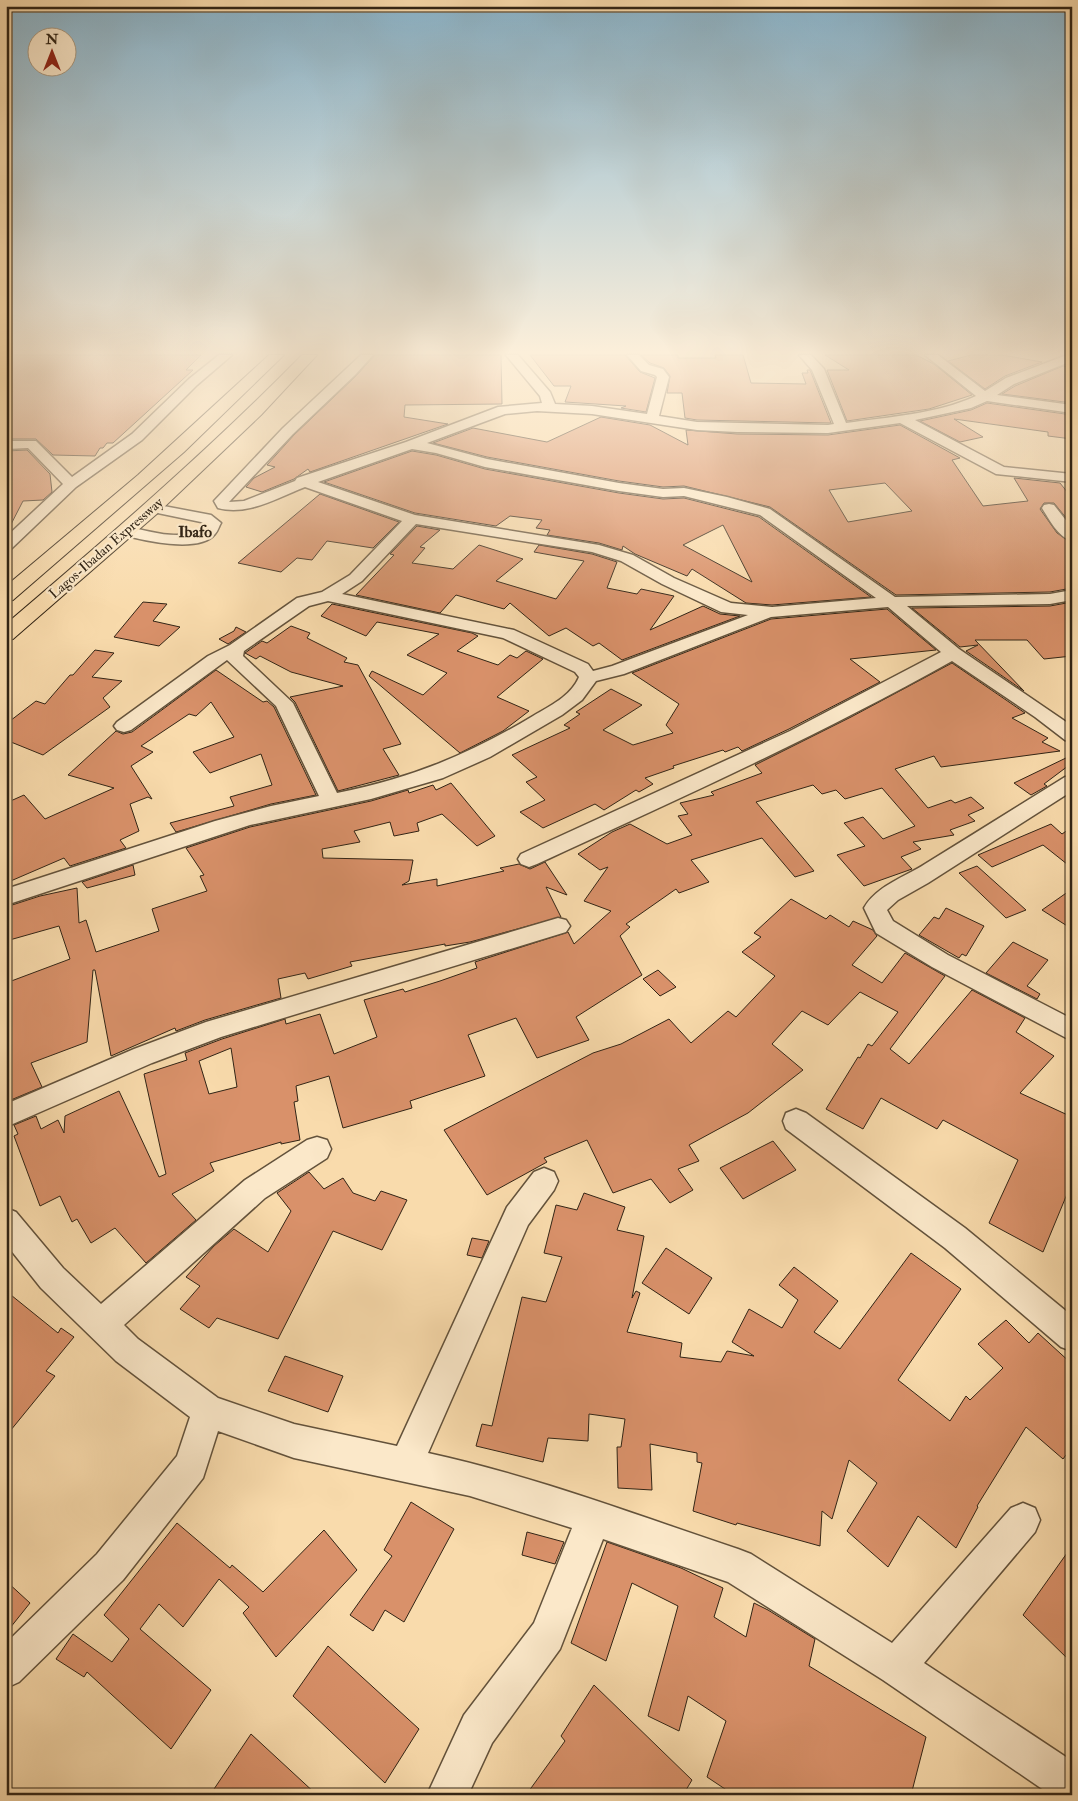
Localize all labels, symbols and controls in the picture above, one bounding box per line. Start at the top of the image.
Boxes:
north arrow [28,28,78,78]
text: N [45,31,59,48]
street label: Lagos-Ibadan Expressway [45,493,168,603]
district label: Ibafo [178,522,212,542]

